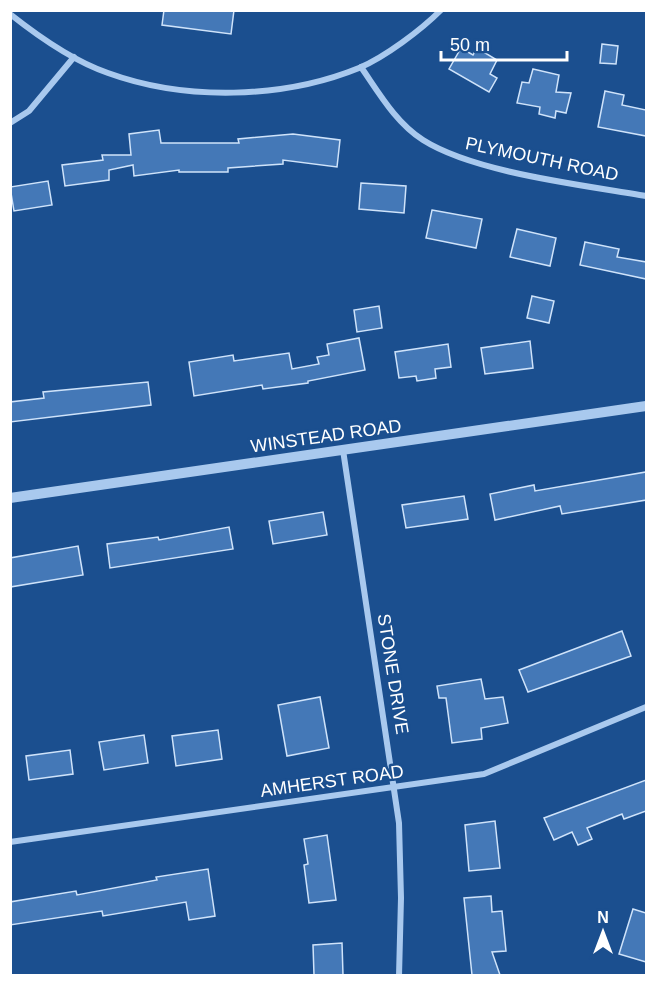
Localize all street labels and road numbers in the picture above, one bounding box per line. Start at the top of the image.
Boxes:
street label: PLYMOUTH ROAD [464,133,620,185]
street label: WINSTEAD ROAD [249,416,403,456]
street label: STONE DRIVE [374,612,412,736]
street label: AMHERST ROAD [259,761,405,801]

